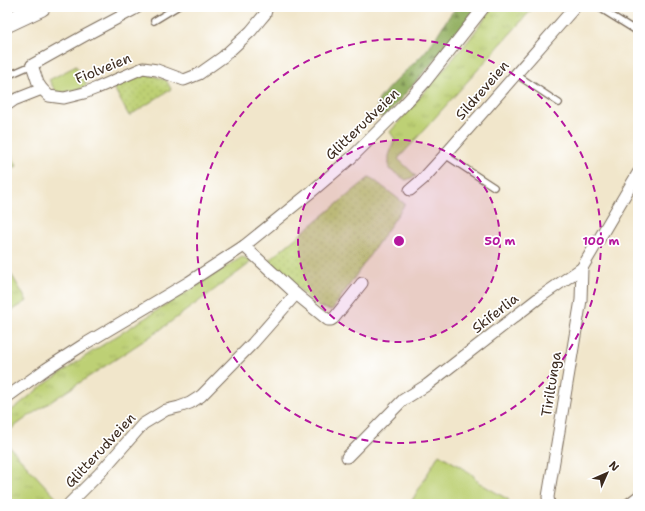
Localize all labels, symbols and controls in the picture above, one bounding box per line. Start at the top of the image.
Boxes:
street label: Fiolveien [72,48,134,87]
street label: Sildreveien [451,56,513,123]
street label: Glitterudveien [321,84,403,164]
text: 50 m [485,233,516,249]
text: 100 m [583,233,620,249]
centre of rings [392,234,406,248]
street label: Skiferlia [468,289,522,337]
street label: Tiriltunga [537,350,565,418]
street label: Glitterudveien [61,409,140,491]
north arrow [587,453,627,493]
text: N [605,458,622,475]

